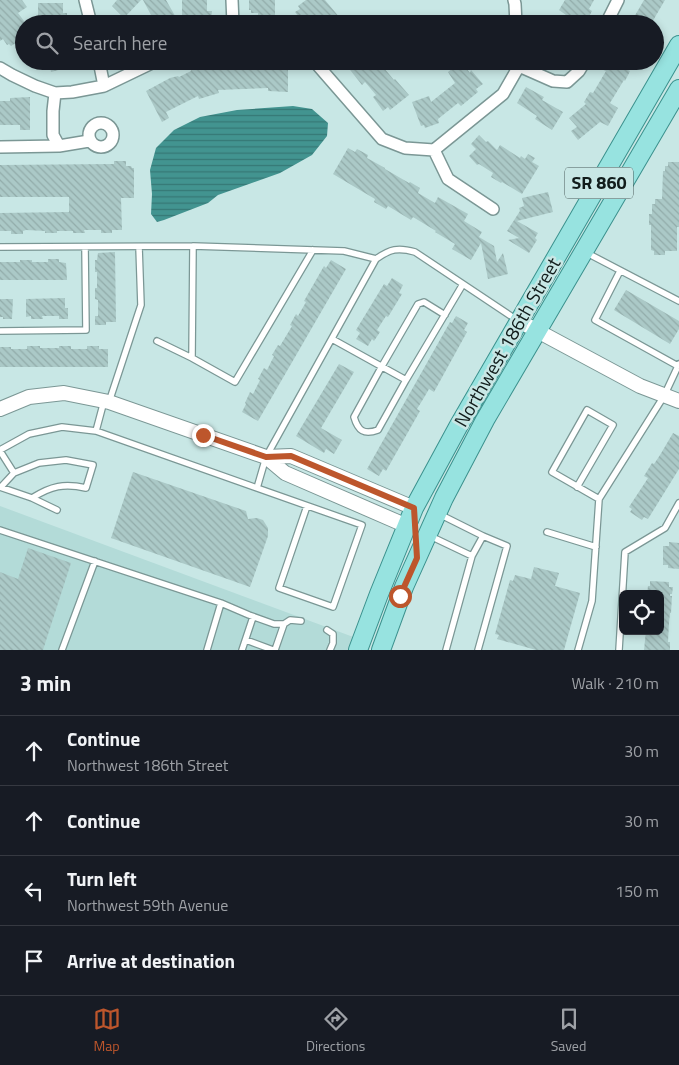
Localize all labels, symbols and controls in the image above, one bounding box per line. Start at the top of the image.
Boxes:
search box [15,15,664,70]
text: Search here [73,28,167,57]
icon: search [33,29,61,57]
road number: SR 860 [565,168,633,198]
street label: Northwest 186th Street [446,251,567,432]
route end [192,424,215,447]
route start [389,585,412,608]
map controls [619,590,664,635]
button: locate [619,590,664,635]
text: 3 min [20,667,71,699]
text: Walk · 210 m [571,671,659,695]
text: Continue [67,724,140,753]
icon: ahead [20,737,48,765]
text: 30 m [624,739,659,763]
text: Northwest 186th Street [67,753,228,777]
text: Continue [67,806,140,835]
icon: ahead [20,807,48,835]
text: 30 m [624,809,659,833]
text: Turn left [67,864,137,893]
icon: left [20,877,48,905]
text: 150 m [615,879,659,903]
text: Northwest 59th Avenue [67,893,228,917]
text: Arrive at destination [67,946,235,975]
icon: arrive [20,947,48,975]
tab: Map [93,1005,121,1056]
tab: Directions [306,1005,365,1056]
tab: Saved [551,1005,586,1056]

